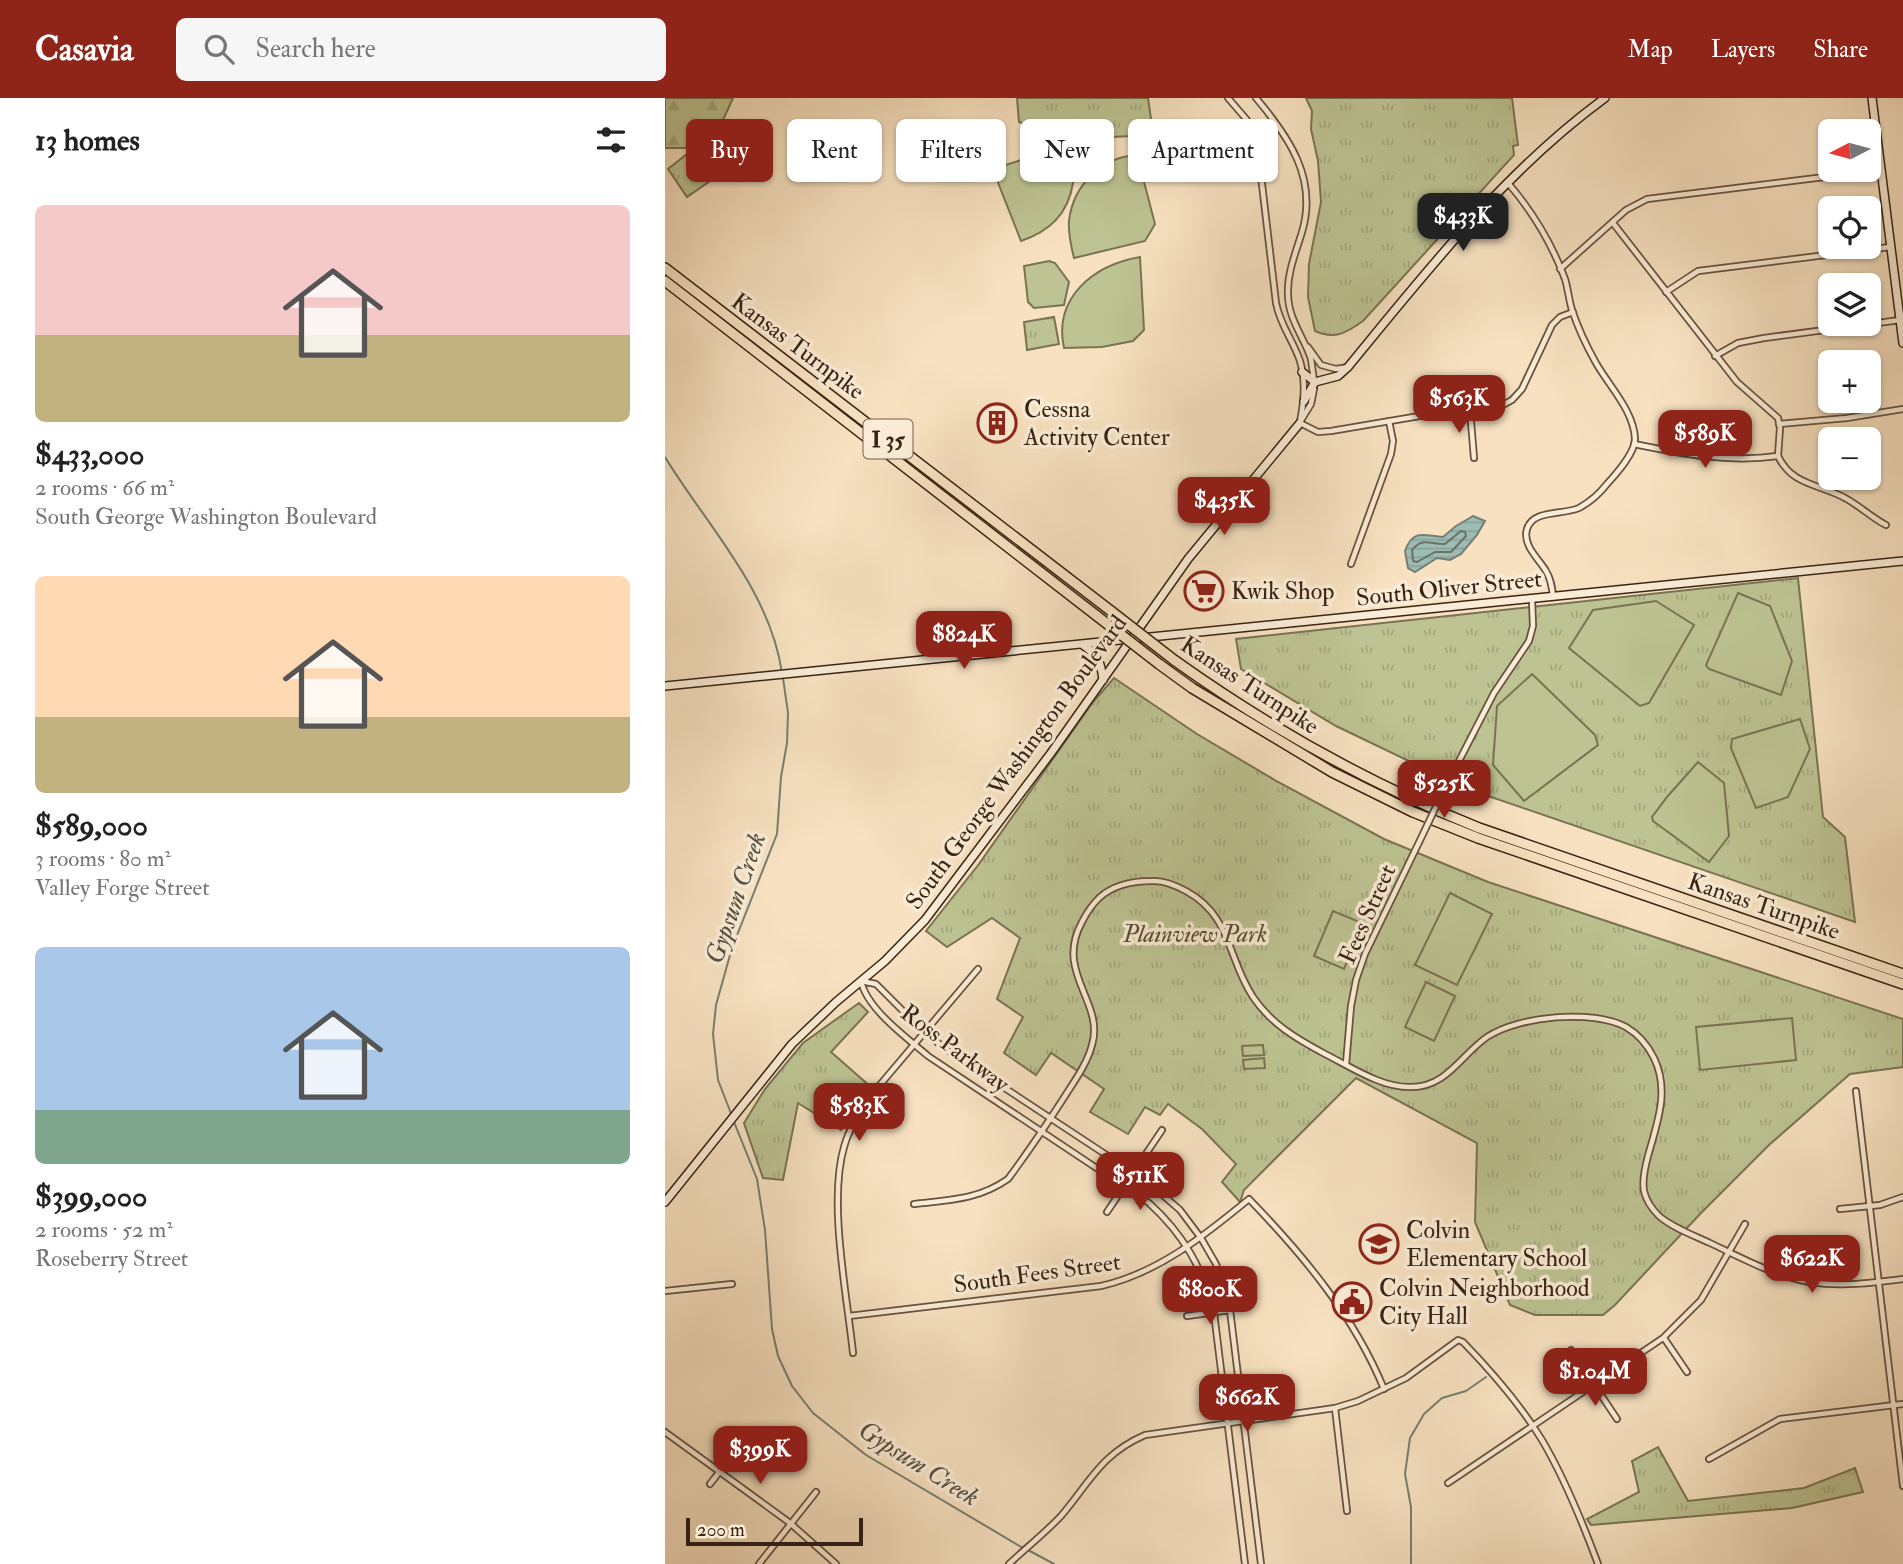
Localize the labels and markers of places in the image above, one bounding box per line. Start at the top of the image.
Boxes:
pin: $433K [1414,194,1512,253]
pin: $563K [1410,376,1508,435]
place label: Cessna Activity Center [1023,394,1170,453]
building icon: Cessna Activity Center [976,402,1018,444]
pin: $589K [1656,410,1754,470]
pin: $435K [1175,478,1273,537]
supermarket icon: Kwik Shop [1183,570,1225,612]
place label: Kwik Shop [1231,576,1334,607]
pin: $824K [915,612,1013,671]
pin: $525K [1395,760,1493,820]
pin: $583K [810,1084,908,1143]
pin: $511K [1091,1152,1189,1212]
place label: Colvin Elementary School [1406,1215,1587,1274]
school or university icon: Colvin Elementary School [1358,1223,1400,1265]
pin: $622K [1763,1236,1861,1295]
pin: $800K [1161,1266,1259,1326]
place label: Colvin Neighborhood City Hall [1379,1273,1590,1332]
public building icon: Colvin Neighborhood City Hall [1331,1281,1373,1323]
pin: $1.04M [1538,1348,1652,1408]
pin: $662K [1198,1374,1296,1434]
pin: $399K [711,1426,809,1486]

